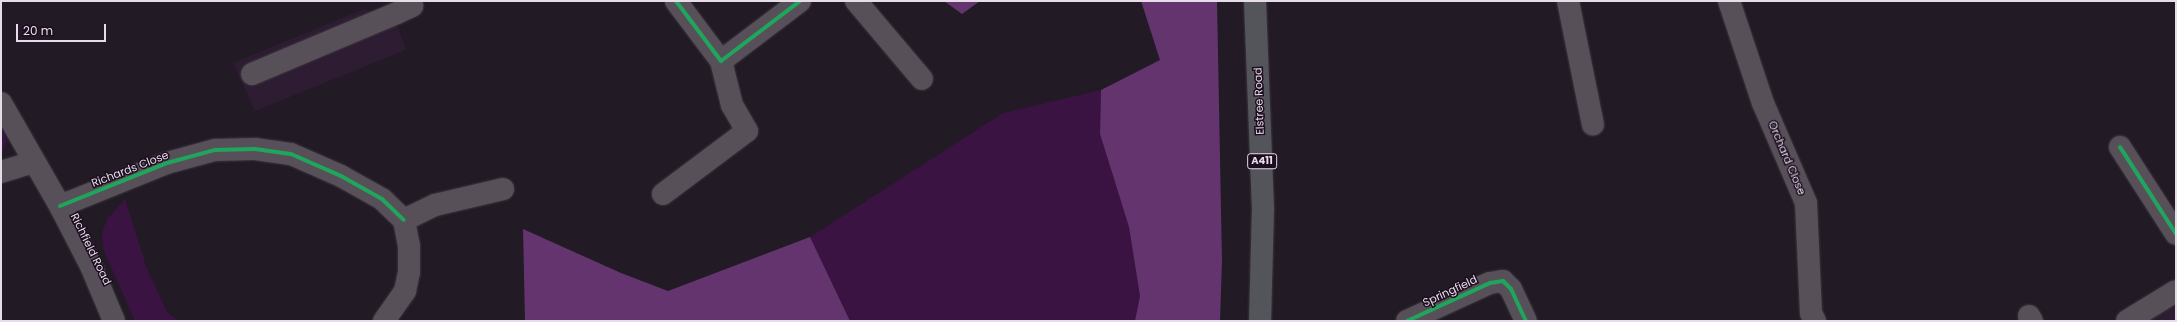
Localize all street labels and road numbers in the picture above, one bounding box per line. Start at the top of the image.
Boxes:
street label: Elstree Road [1251,67,1267,135]
street label: Orchard Close [1765,119,1809,197]
street label: Richards Close [90,148,170,190]
road number: A411 [1247,153,1277,169]
street label: Richfield Road [68,211,114,287]
street label: Springfield [1421,273,1479,309]

